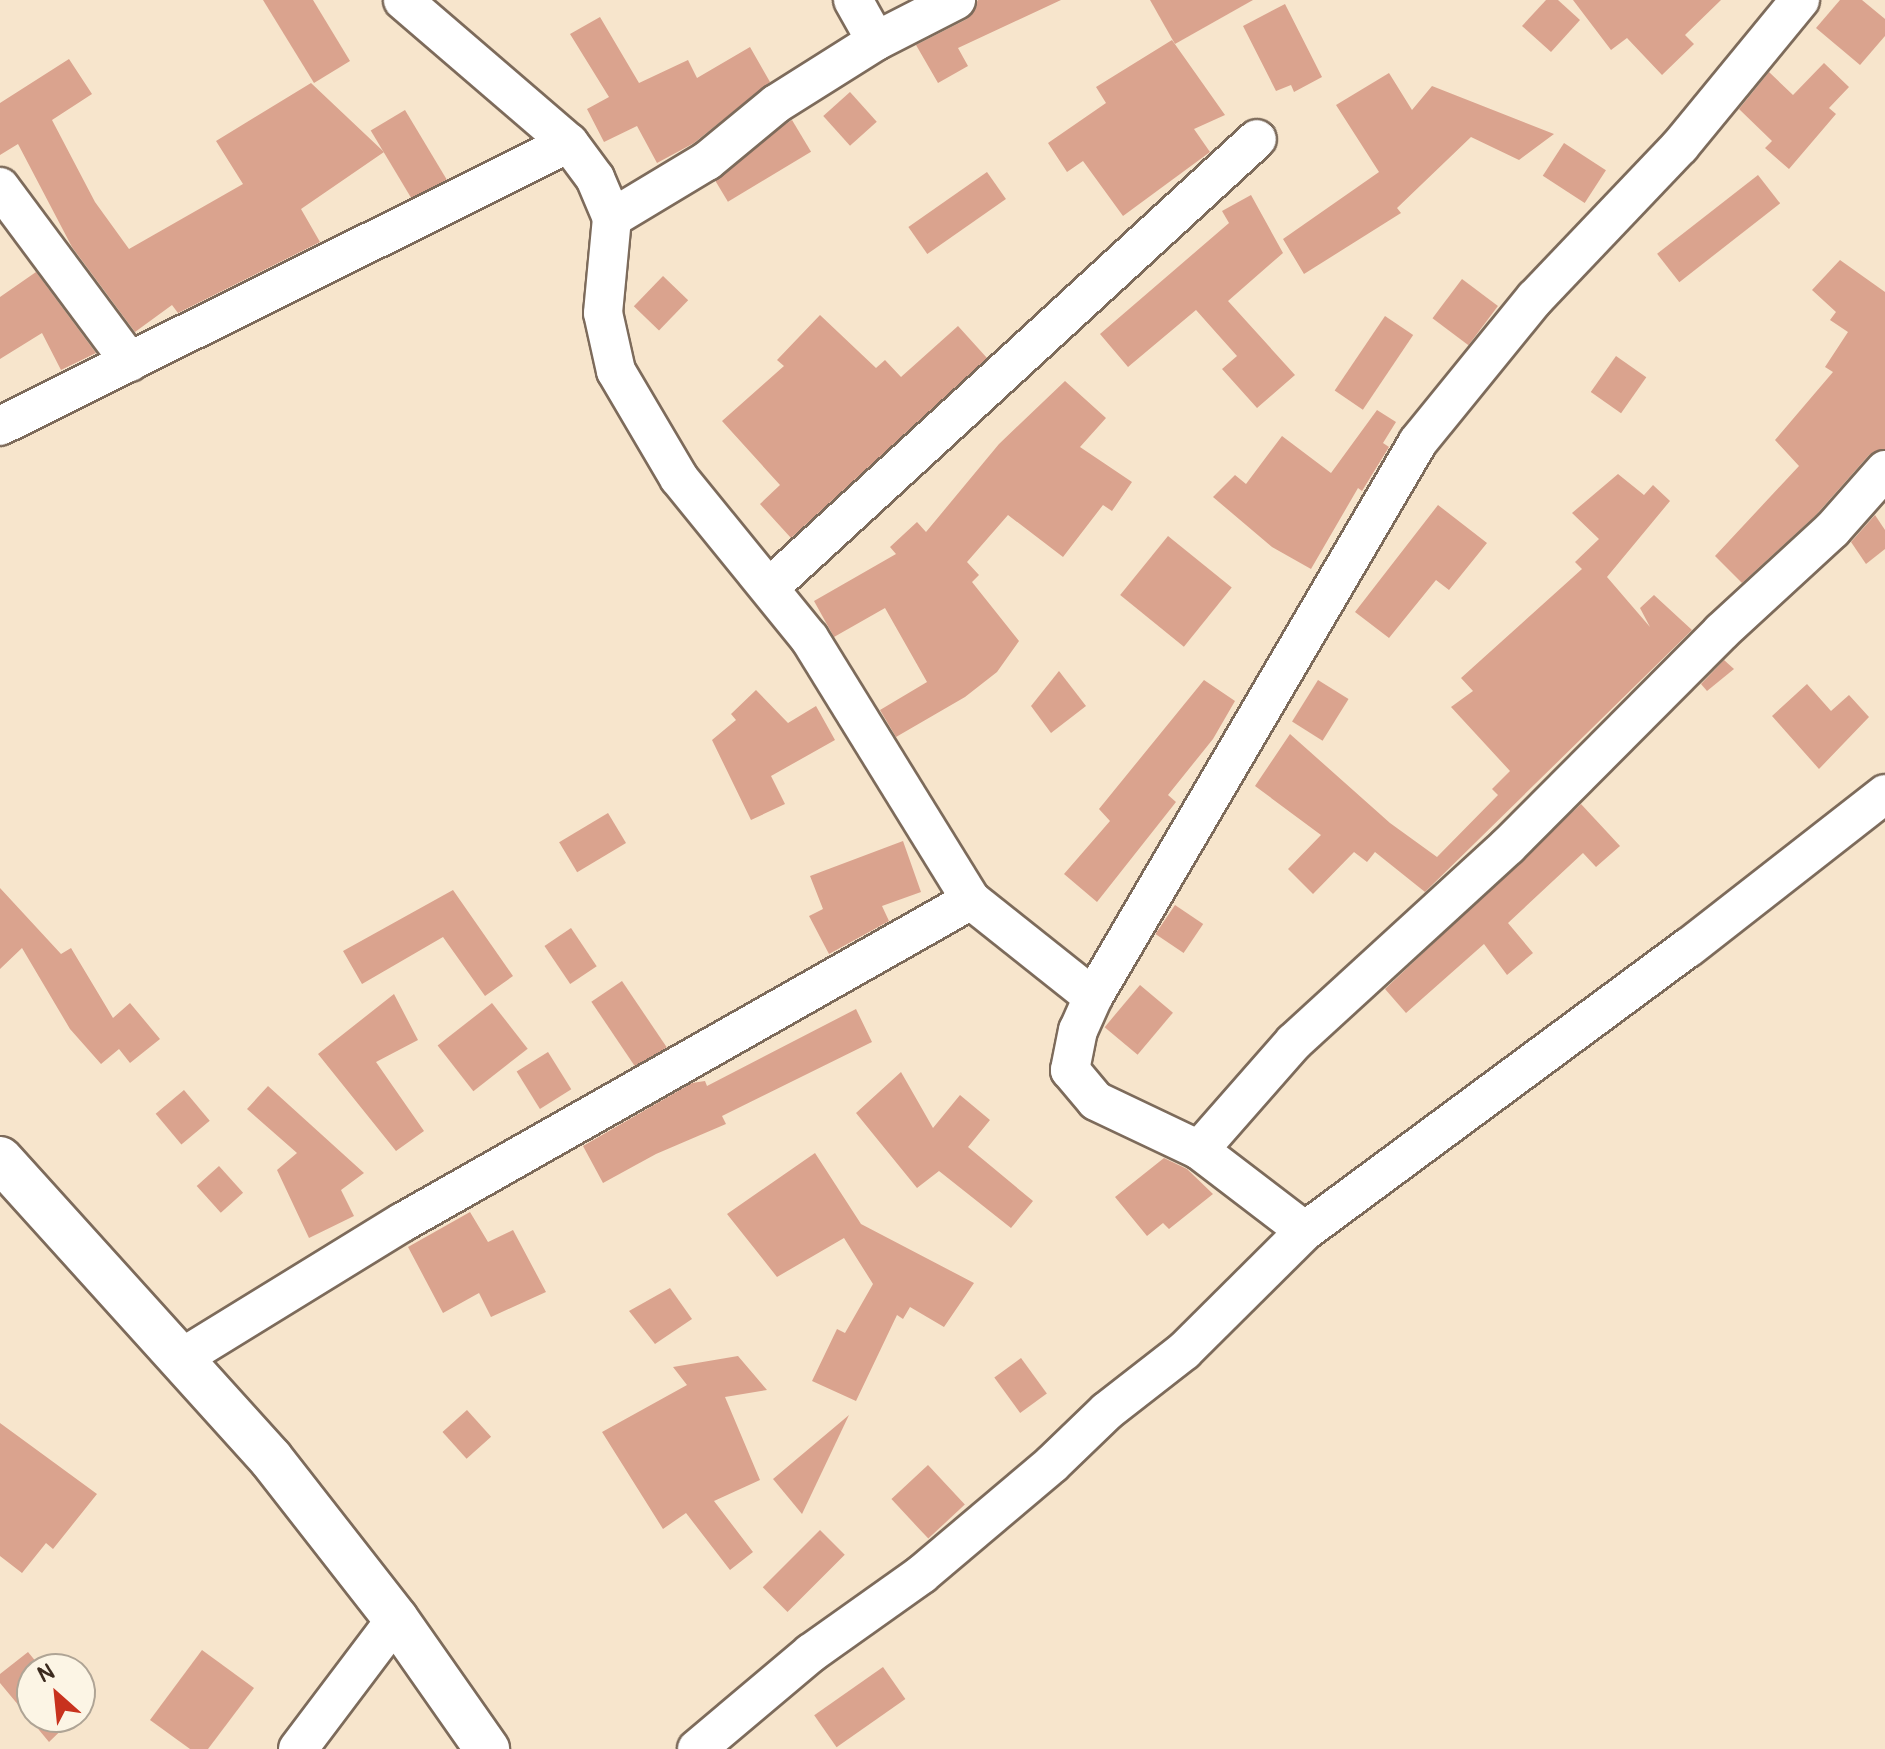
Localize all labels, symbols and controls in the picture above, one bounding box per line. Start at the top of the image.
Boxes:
north arrow [16,1653,96,1733]
text: N [33,1658,59,1689]

